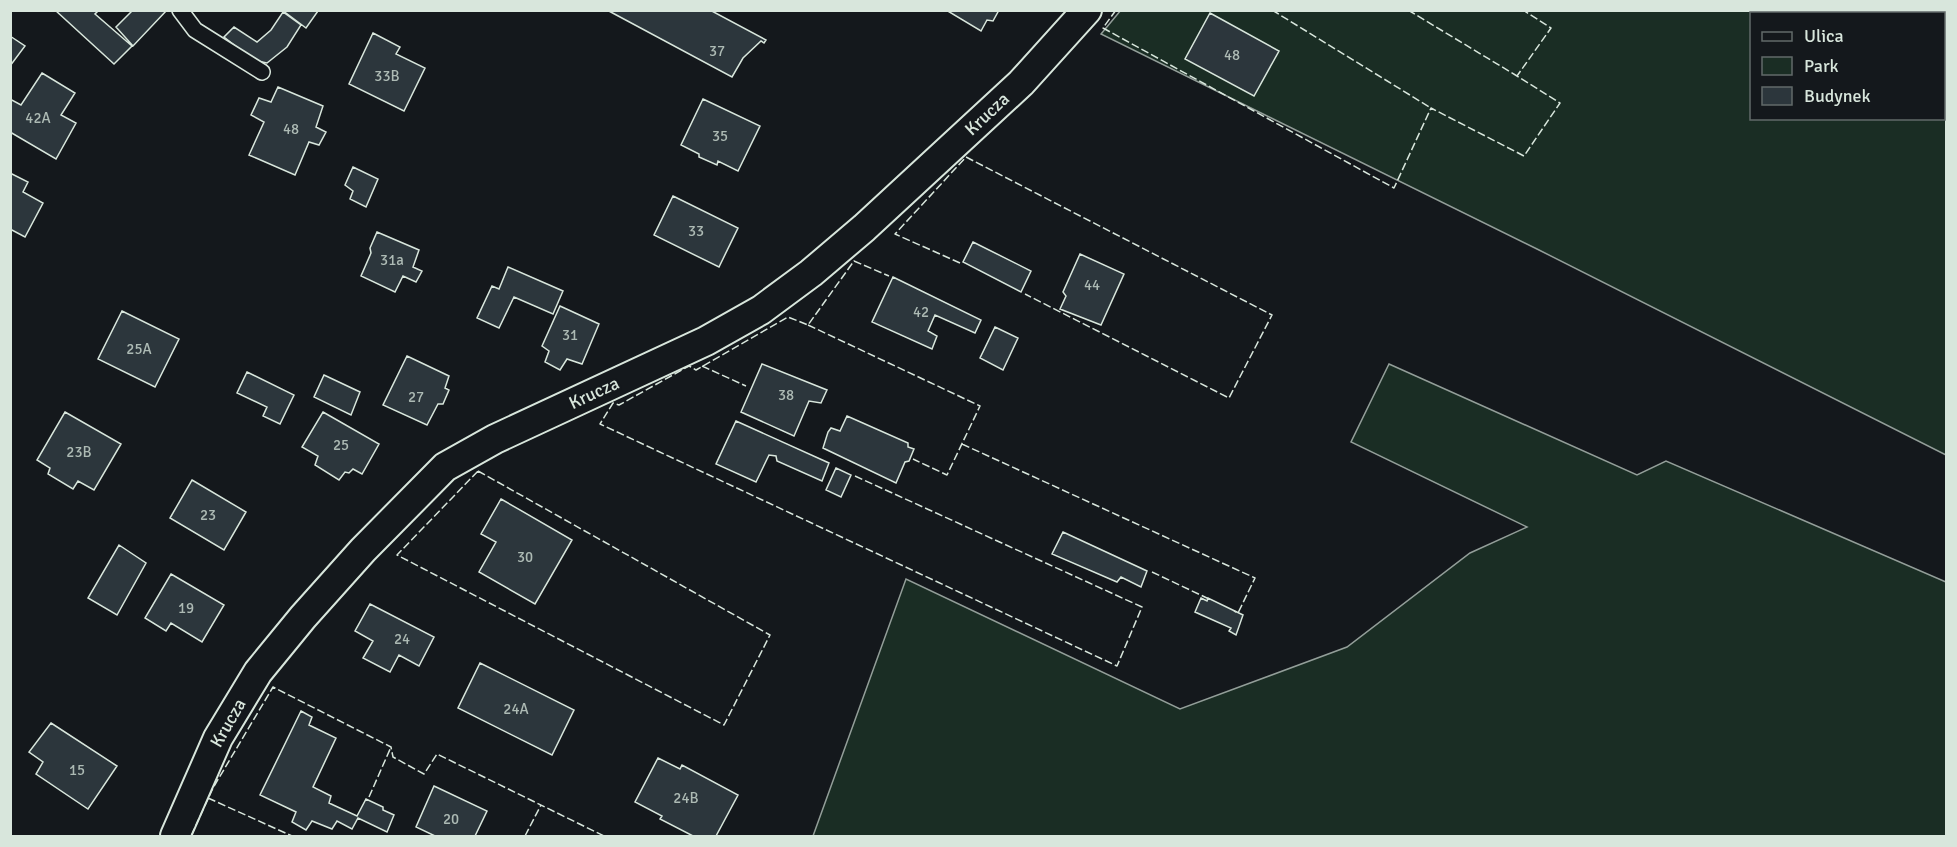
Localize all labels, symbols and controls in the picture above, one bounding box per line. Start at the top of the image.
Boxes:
legend [1750,12,1945,120]
text: Ulica [1804,25,1844,47]
house number: 37 [709,42,725,60]
house number: 48 [1224,46,1240,64]
text: Park [1804,55,1839,77]
house number: 33B [374,67,400,85]
text: Budynek [1804,85,1871,107]
street label: Krucza [960,88,1014,140]
house number: 42A [25,109,51,127]
house number: 48 [283,120,299,138]
house number: 35 [712,127,728,145]
house number: 33 [688,222,704,240]
house number: 31a [380,251,404,269]
house number: 44 [1084,276,1100,294]
house number: 42 [913,303,929,321]
house number: 31 [562,326,578,344]
house number: 25A [126,340,152,358]
street label: Krucza [565,372,623,414]
house number: 38 [778,386,794,404]
house number: 27 [408,388,424,406]
house number: 25 [333,436,349,454]
house number: 23B [66,443,92,461]
house number: 23 [200,506,216,524]
house number: 30 [517,548,533,566]
house number: 19 [178,599,194,617]
house number: 24 [394,630,410,648]
street label: Krucza [205,695,251,751]
house number: 24A [503,700,529,718]
house number: 15 [69,761,85,779]
house number: 24B [673,789,699,807]
house number: 20 [443,810,459,828]

